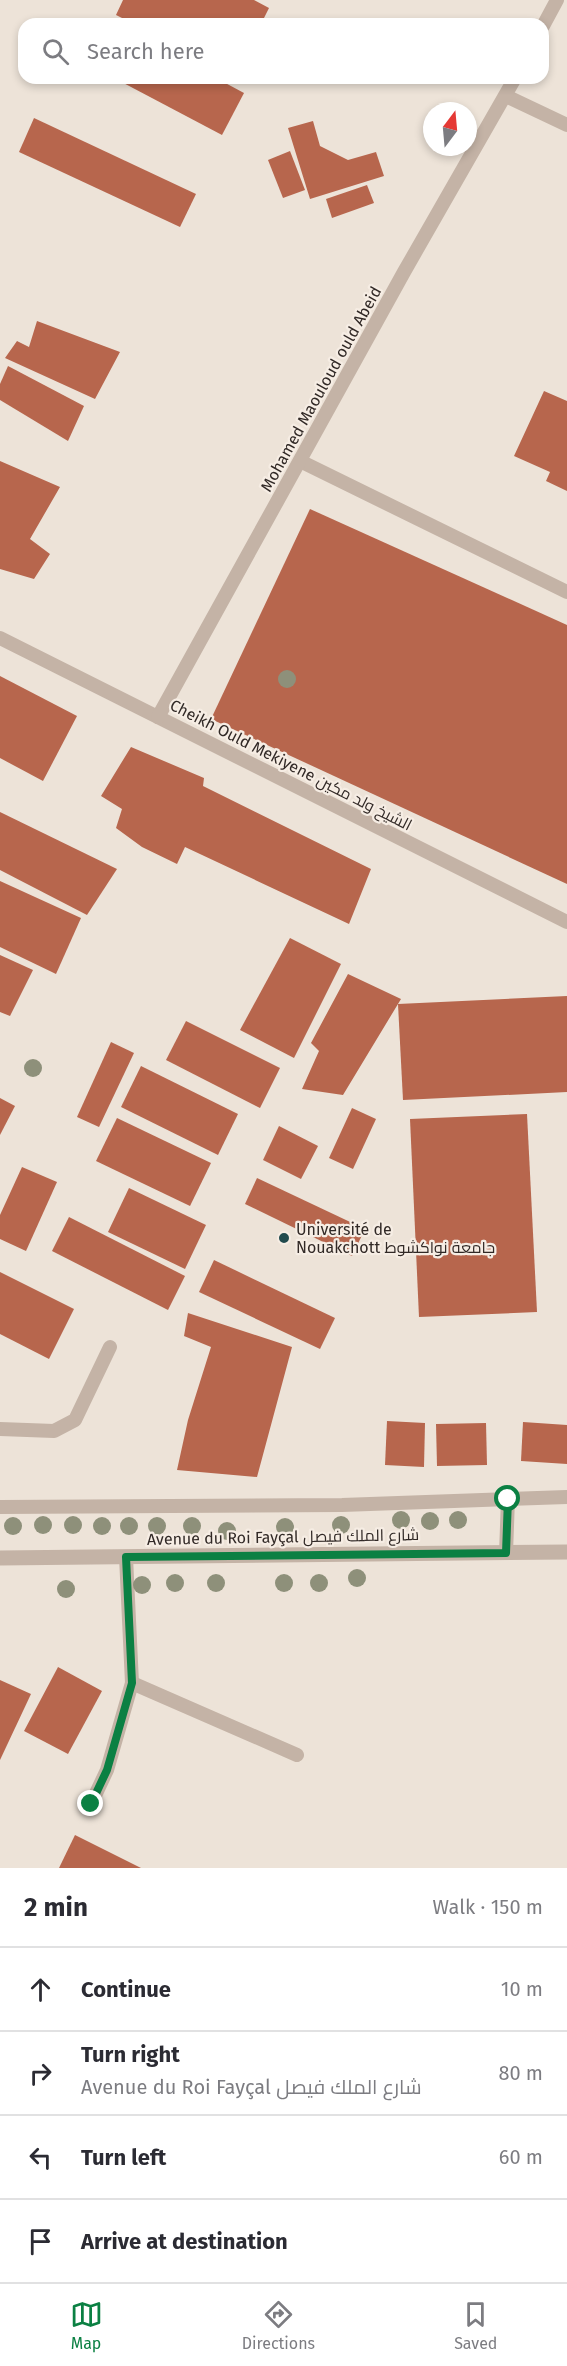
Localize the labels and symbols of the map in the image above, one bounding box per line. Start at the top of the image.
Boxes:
north arrow [423,102,477,156]
street label: Mohamed Maouloud ould Abeid [257,283,385,495]
street label: Cheikh Ould Mekiyene الشيخ ولد مكين [166,696,415,836]
place label: Université de Nouakchott جامعة نواكشوط [296,1220,495,1257]
marker: Université de Nouakchott جامعة نواكشوط [277,1231,291,1245]
route start [494,1485,520,1511]
street label: Avenue du Roi Fayçal شارع الملك فيصل [147,1525,419,1551]
route end [77,1790,103,1816]

